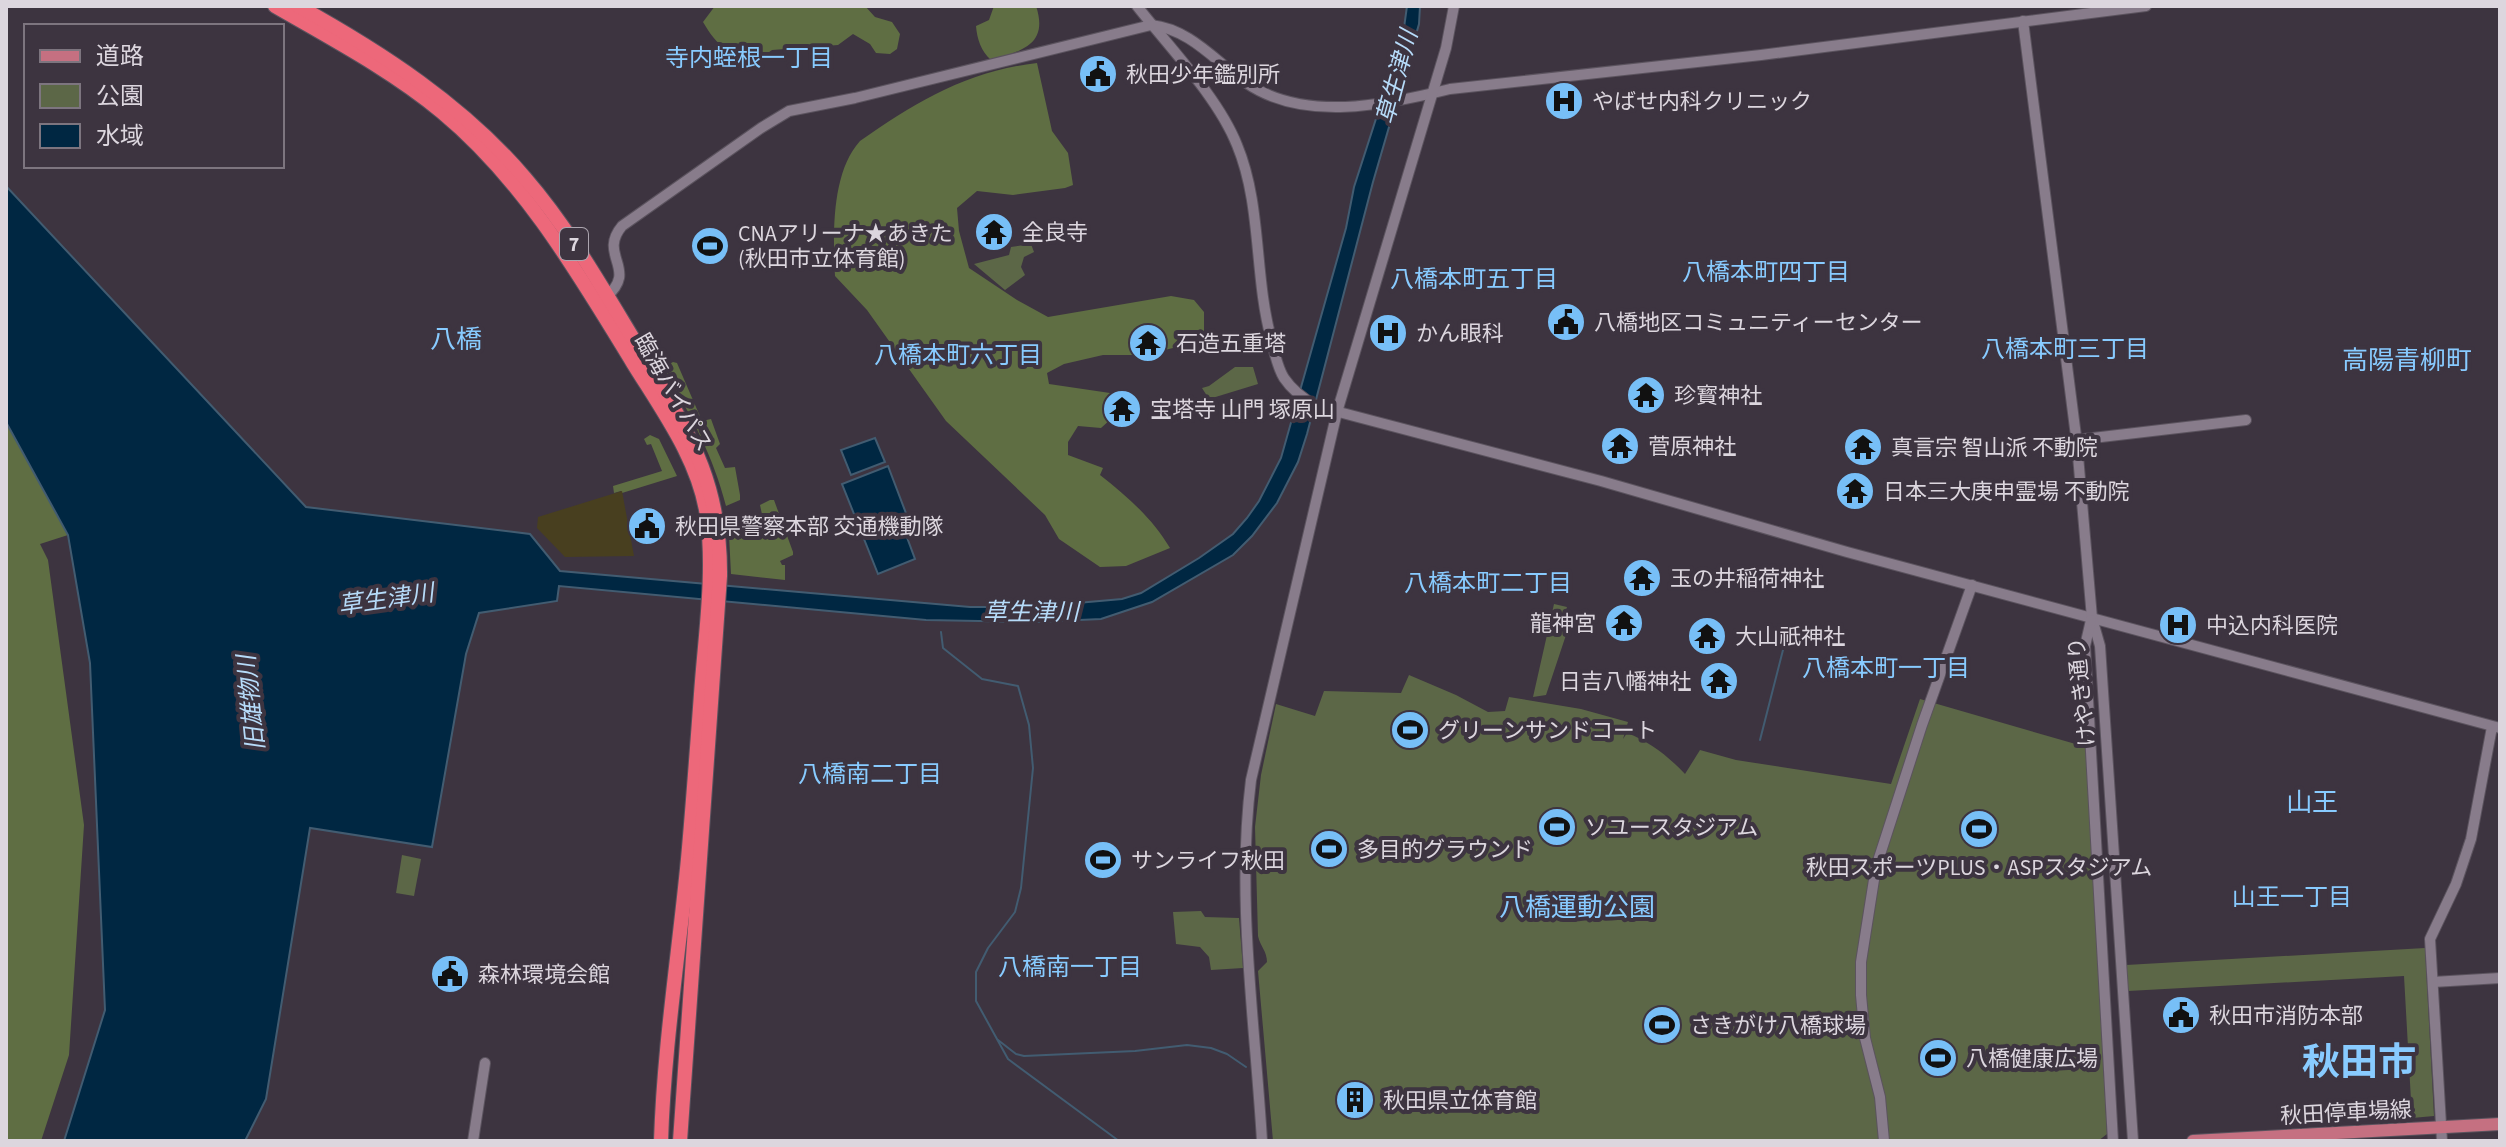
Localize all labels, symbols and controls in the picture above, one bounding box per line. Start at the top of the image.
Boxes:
water label: 草生津川 [1368,23,1428,128]
legend [24,24,284,168]
text: 道路 [96,39,144,74]
district label: 寺内蛭根一丁目 [665,41,833,76]
public building icon: 秋田少年鑑別所 [1077,53,1119,95]
place label: 秋田少年鑑別所 [1126,59,1280,91]
text: 公園 [96,79,144,114]
hospital icon: やばせ内科クリニック [1543,80,1585,122]
place label: やばせ内科クリニック [1592,86,1812,118]
text: 水域 [96,119,144,154]
temple icon: 全良寺 [973,211,1015,253]
place label: 全良寺 [1022,217,1088,249]
place label: CNAアリーナ★あきた (秋田市立体育館) [738,218,953,275]
sports icon: CNAアリーナ★あきた (秋田市立体育館) [689,225,731,267]
road number: 7 [560,228,588,260]
district label: 八橋本町四丁目 [1682,255,1850,290]
district label: 八橋本町五丁目 [1390,262,1558,297]
public building icon: 八橋地区コミュニティーセンター [1545,301,1587,343]
place label: 八橋地区コミュニティーセンター [1594,307,1923,339]
hospital icon: かん眼科 [1367,312,1409,354]
place label: かん眼科 [1416,318,1504,350]
district label: 八橋 [430,321,482,358]
temple icon: 石造五重塔 [1127,322,1169,364]
street label: 臨海バイパス [626,328,720,457]
place label: 石造五重塔 [1176,328,1286,360]
district label: 八橋本町三丁目 [1981,332,2149,367]
district label: 八橋本町六丁目 [874,338,1042,373]
district label: 高陽青柳町 [2342,342,2472,379]
temple icon: 珍寳神社 [1625,374,1667,416]
place label: 珍寳神社 [1674,380,1762,412]
temple icon: 宝塔寺 山門 塚原山 [1101,388,1143,430]
place label: 宝塔寺 山門 塚原山 [1150,394,1335,426]
temple icon: 菅原神社 [1599,425,1641,467]
temple icon: 真言宗 智山派 不動院 [1842,426,1884,468]
place label: 菅原神社 [1648,431,1736,463]
place label: 真言宗 智山派 不動院 [1891,432,2098,464]
temple icon: 日本三大庚申霊場 不動院 [1834,470,1876,512]
place label: 日本三大庚申霊場 不動院 [1883,476,2129,508]
public building icon: 秋田県警察本部 交通機動隊 [626,505,668,547]
place label: 秋田県警察本部 交通機動隊 [675,511,943,543]
temple icon: 玉の井稲荷神社 [1621,557,1663,599]
place label: 玉の井稲荷神社 [1670,563,1824,595]
district label: 八橋本町二丁目 [1404,566,1572,601]
water label: 草生津川 [336,575,439,624]
water label: 草生津川 [983,595,1082,630]
temple icon: 龍神宮 [1603,602,1645,644]
hospital icon: 中込内科医院 [2157,604,2199,646]
place label: 龍神宮 [1530,608,1596,640]
place label: 中込内科医院 [2206,610,2338,642]
temple icon: 大山祇神社 [1686,615,1728,657]
place label: 大山祇神社 [1735,621,1845,653]
street label: けやき通り [2060,636,2104,748]
water label: 旧雄物川 [229,650,274,753]
district label: 八橋本町一丁目 [1802,651,1970,686]
temple icon: 日吉八幡神社 [1698,660,1740,702]
place label: 日吉八幡神社 [1559,666,1691,698]
sports icon: グリーンサンドコート [1389,709,1431,751]
place label: グリーンサンドコート [1438,715,1657,747]
district label: 八橋南二丁目 [798,757,942,792]
district label: 山王 [2286,784,2338,821]
sports icon: ソユースタジアム [1536,806,1578,848]
sports icon: 秋田スポーツPLUS・ASPスタジアム [1958,808,2000,850]
place label: ソユースタジアム [1585,812,1758,844]
sports icon: 多目的グラウンド [1308,828,1350,870]
place label: 多目的グラウンド [1357,834,1533,866]
sports icon: サンライフ秋田 [1082,839,1124,881]
place label: サンライフ秋田 [1131,845,1285,877]
place label: 秋田スポーツPLUS・ASPスタジアム [1806,852,2152,884]
district label: 山王一丁目 [2232,880,2352,915]
district label: 八橋運動公園 [1499,889,1655,926]
district label: 八橋南一丁目 [998,950,1142,985]
public building icon: 森林環境会館 [429,953,471,995]
place label: 森林環境会館 [478,959,610,991]
public building icon: 秋田市消防本部 [2160,994,2202,1036]
place label: 秋田市消防本部 [2209,1000,2363,1032]
sports icon: さきがけ八橋球場 [1641,1004,1683,1046]
place label: さきがけ八橋球場 [1690,1010,1866,1042]
district label: 秋田市 [2302,1036,2416,1090]
sports icon: 八橋健康広場 [1917,1037,1959,1079]
place label: 八橋健康広場 [1966,1043,2098,1075]
building icon: 秋田県立体育館 [1334,1079,1376,1121]
place label: 秋田県立体育館 [1383,1085,1537,1117]
street label: 秋田停車場線 [2279,1094,2413,1132]

